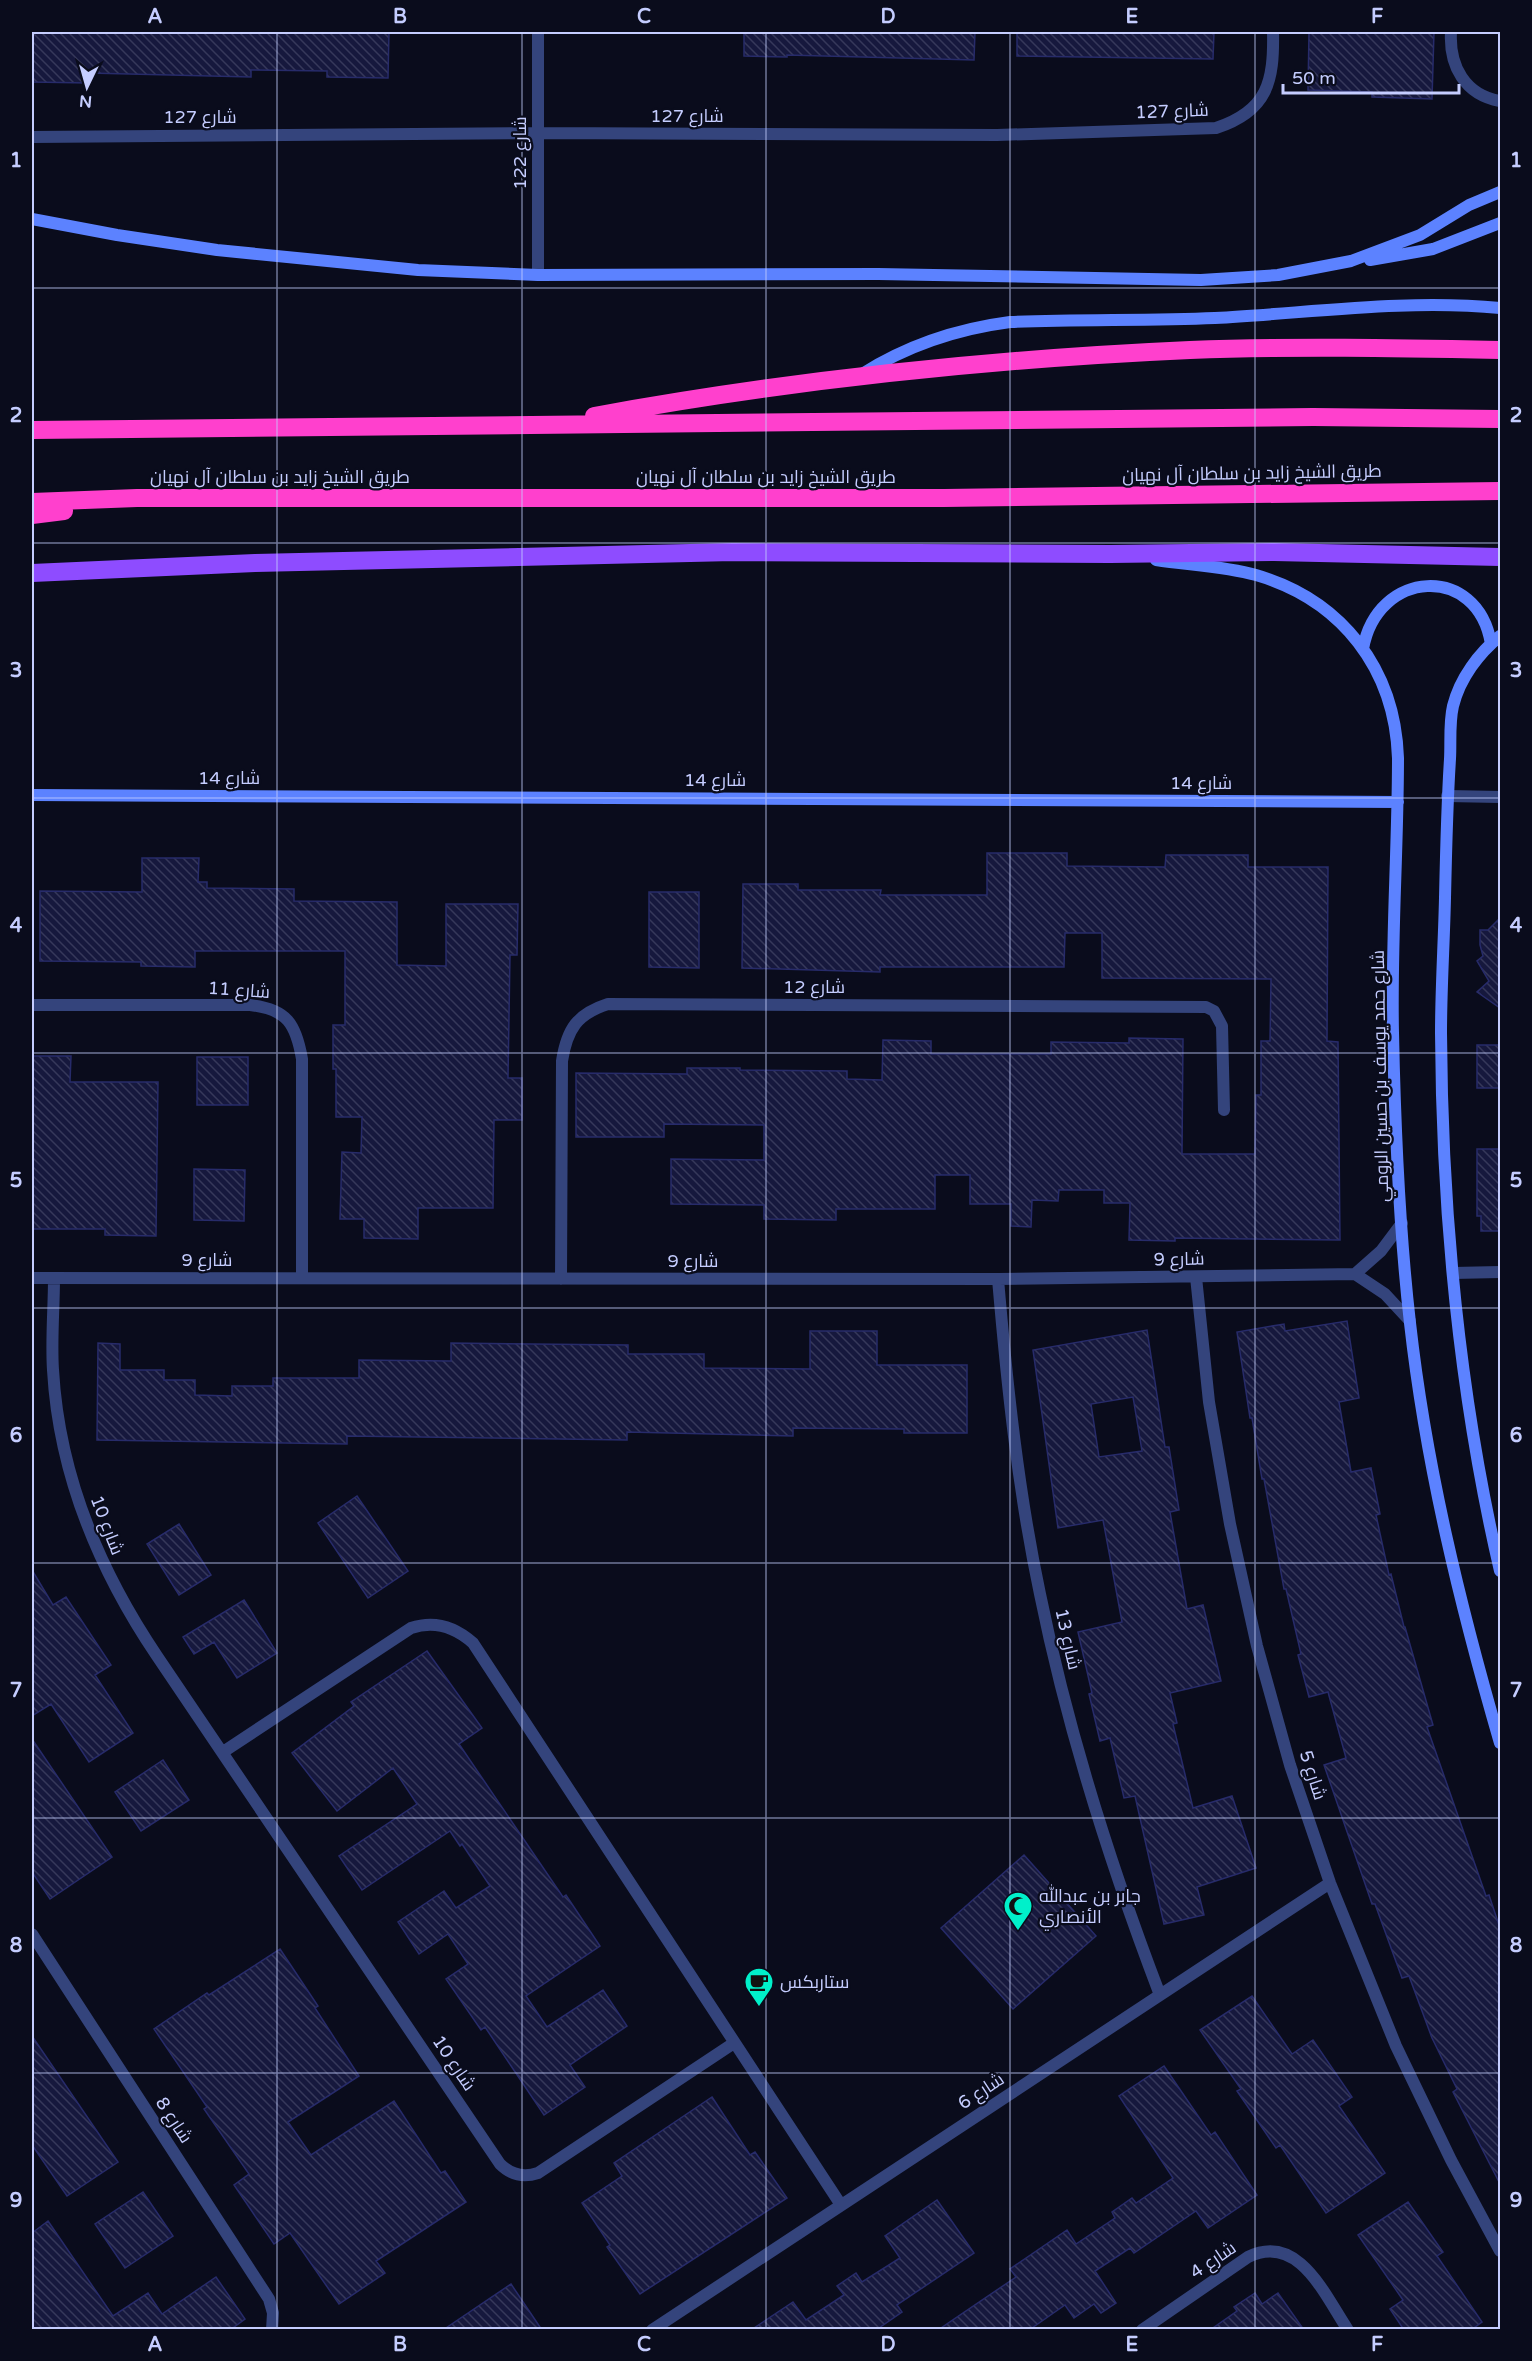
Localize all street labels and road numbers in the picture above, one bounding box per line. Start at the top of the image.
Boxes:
street label: شارع 127 [1135,99,1209,124]
street label: شارع 127 [650,105,724,128]
street label: شارع 127 [163,106,237,129]
street label: شارع 122 [509,116,532,190]
street label: طريق الشيخ زايد بن سلطان آل نهيان [1122,460,1382,487]
street label: طريق الشيخ زايد بن سلطان آل نهيان [150,466,410,489]
street label: طريق الشيخ زايد بن سلطان آل نهيان [636,466,896,489]
street label: شارع 14 [198,767,260,790]
street label: شارع 14 [684,769,746,792]
street label: شارع 14 [1170,772,1232,795]
street label: شارع حمد يوسف بن حسين الرومي [1367,950,1396,1202]
street label: شارع 12 [783,976,845,999]
street label: شارع 11 [207,977,271,1004]
street label: شارع 9 [1153,1248,1205,1271]
street label: شارع 9 [182,1249,232,1272]
street label: شارع 9 [668,1250,718,1273]
street label: شارع 10 [85,1492,128,1558]
street label: شارع 13 [1049,1606,1086,1672]
street label: شارع 5 [1294,1747,1331,1803]
street label: شارع 10 [427,2031,480,2095]
street label: شارع 6 [954,2068,1009,2115]
street label: شارع 8 [150,2093,197,2148]
street label: شارع 4 [1186,2237,1241,2284]

